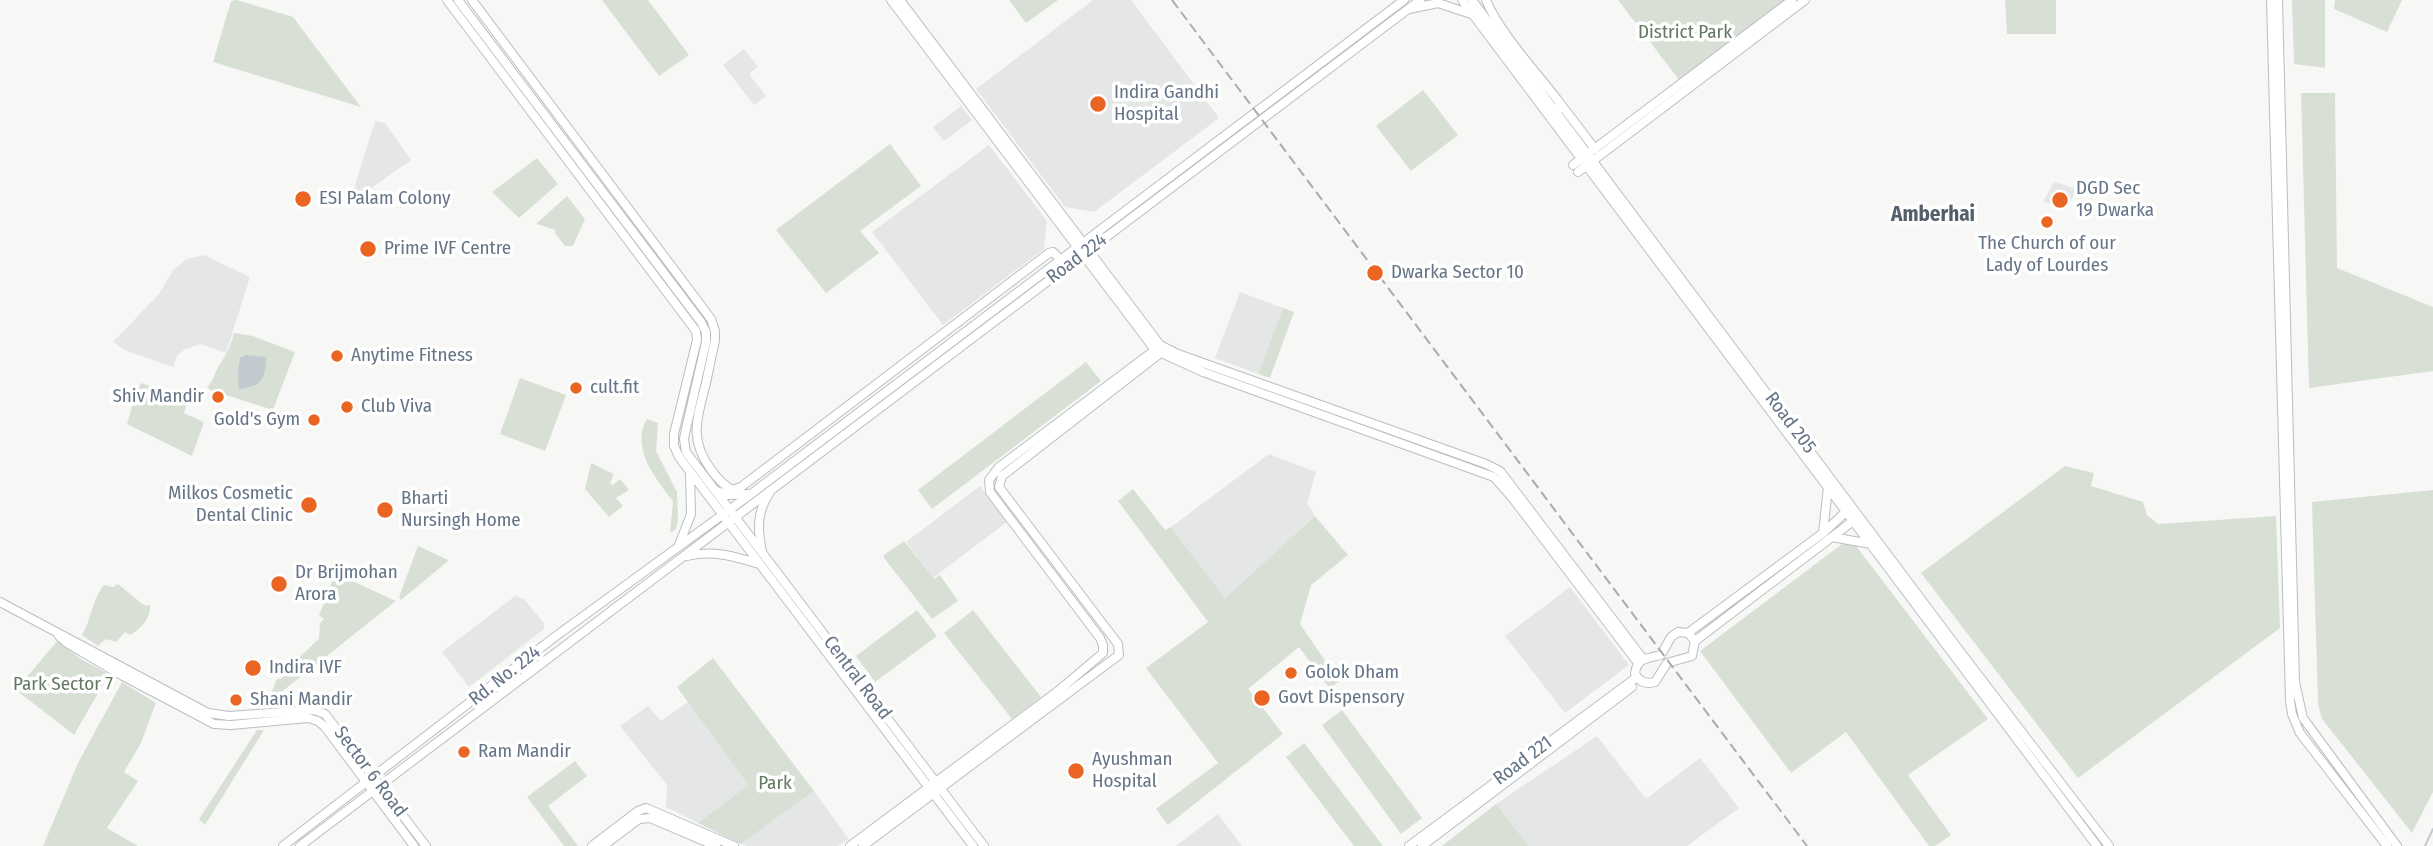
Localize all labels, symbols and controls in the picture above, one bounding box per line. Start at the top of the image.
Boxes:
park label: District Park [1638,22,1732,44]
place label: Indira Gandhi Hospital [1114,82,1219,126]
marker: Indira Gandhi Hospital [1088,94,1108,114]
place label: DGD Sec 19 Dwarka [2076,178,2154,222]
place label: ESI Palam Colony [319,188,450,210]
marker: ESI Palam Colony [293,189,313,209]
marker: DGD Sec 19 Dwarka [2050,190,2070,210]
district label: Amberhai [1891,202,1975,228]
marker: The Church of our Lady of Lourdes [2039,214,2055,230]
street label: Road 224 [1042,229,1112,289]
place label: The Church of our Lady of Lourdes [1978,233,2116,277]
place label: Prime IVF Centre [384,238,511,260]
marker: Prime IVF Centre [358,239,378,259]
place label: Dwarka Sector 10 [1391,262,1524,284]
marker: Dwarka Sector 10 [1365,263,1385,283]
place label: Anytime Fitness [351,345,473,367]
marker: Anytime Fitness [329,348,345,364]
place label: cult.fit [590,377,639,399]
marker: cult.fit [568,380,584,396]
place label: Shiv Mandir [112,386,204,408]
street label: Road 205 [1760,388,1820,458]
marker: Shiv Mandir [210,389,226,405]
place label: Club Viva [361,396,432,418]
marker: Club Viva [339,399,355,415]
place label: Gold's Gym [214,409,300,431]
marker: Gold's Gym [306,412,322,428]
place label: Milkos Cosmetic Dental Clinic [168,483,293,527]
place label: Bharti Nursingh Home [401,488,521,532]
marker: Milkos Cosmetic Dental Clinic [299,495,319,515]
marker: Bharti Nursingh Home [375,500,395,520]
place label: Dr Brijmohan Arora [295,562,398,606]
marker: Dr Brijmohan Arora [269,574,289,594]
street label: Central Road [818,632,896,724]
street label: Rd. No. 224 [465,641,545,711]
place label: Indira IVF [269,657,342,679]
marker: Indira IVF [243,658,263,678]
place label: Golok Dham [1305,662,1399,684]
marker: Golok Dham [1283,665,1299,681]
park label: Park Sector 7 [13,674,113,696]
place label: Govt Dispensory [1278,687,1405,709]
marker: Govt Dispensory [1252,688,1272,708]
place label: Shani Mandir [250,689,352,711]
marker: Shani Mandir [228,692,244,708]
street label: Sector 6 Road [329,722,411,822]
street label: Road 221 [1489,732,1557,790]
place label: Ram Mandir [478,741,571,763]
marker: Ram Mandir [456,744,472,760]
place label: Ayushman Hospital [1092,749,1172,793]
marker: Ayushman Hospital [1066,761,1086,781]
park label: Park [758,773,792,795]

